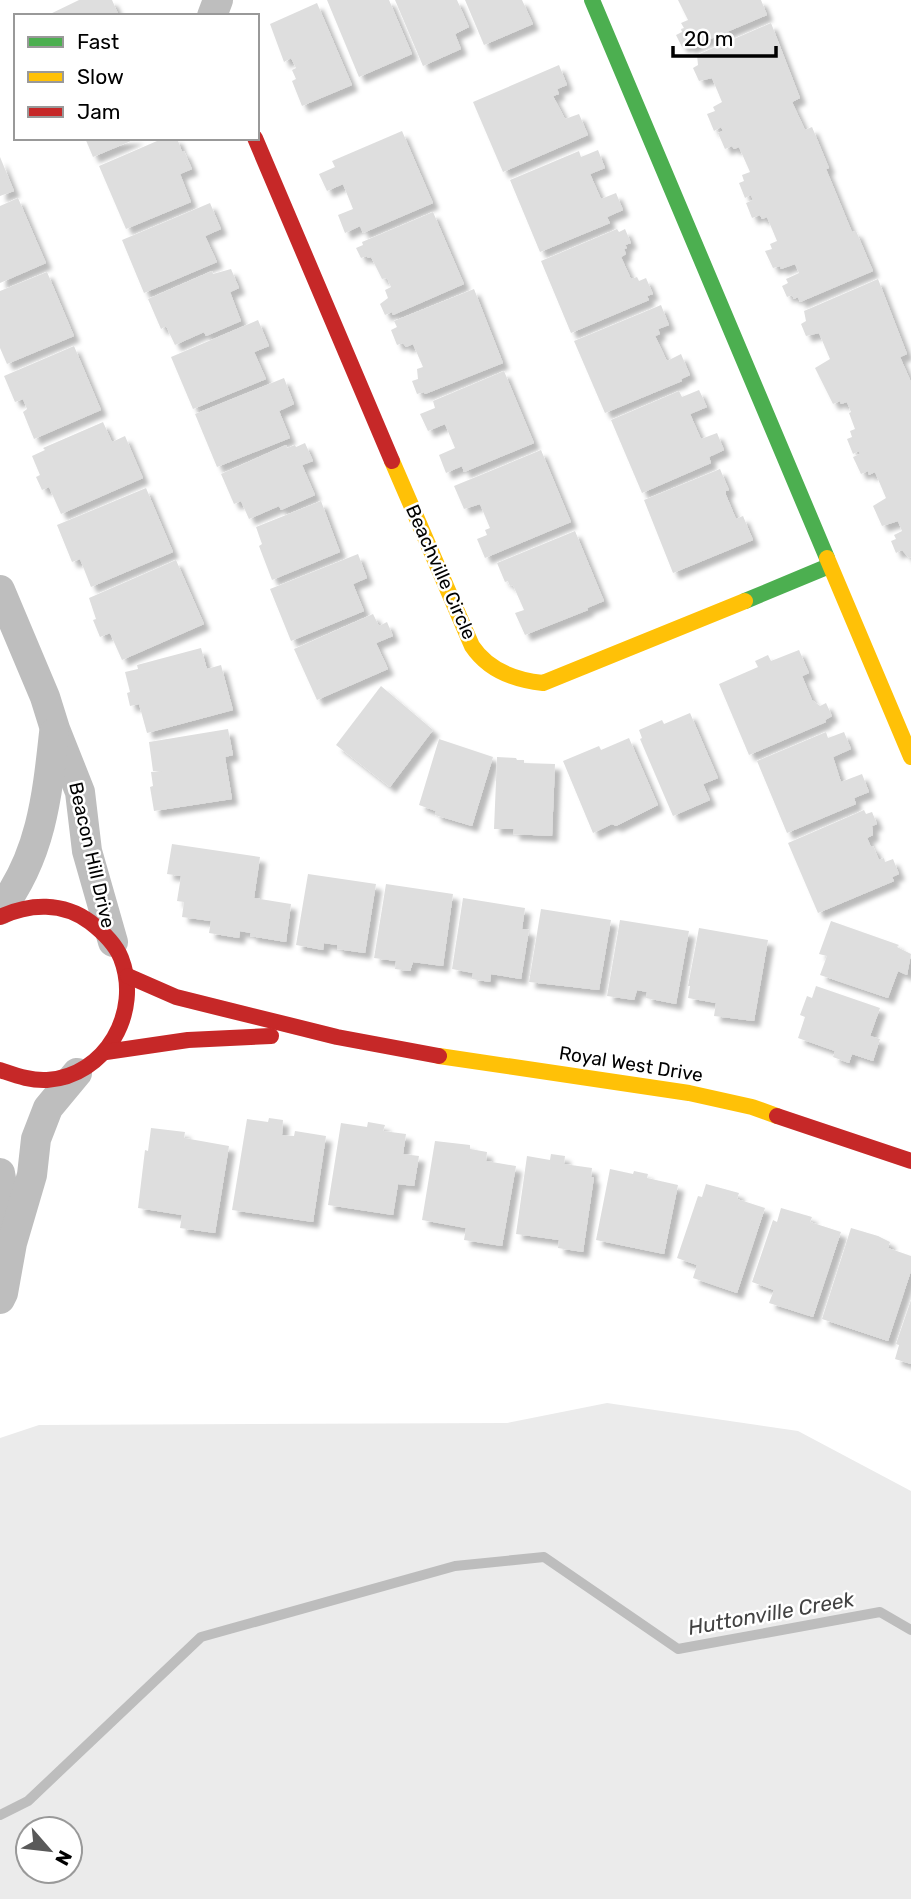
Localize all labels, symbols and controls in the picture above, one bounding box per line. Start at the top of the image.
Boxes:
legend [14,14,259,140]
scale bar [673,14,776,58]
text: 20 m [684,26,733,51]
text: Fast [77,29,119,54]
text: Slow [77,64,124,89]
text: Jam [77,99,121,124]
street label: Beachville Circle [401,501,481,643]
street label: Beacon Hill Drive [64,780,120,930]
street label: Royal West Drive [557,1041,705,1087]
water label: Huttonville Creek [686,1586,857,1640]
north arrow [14,1815,84,1885]
text: N [50,1846,77,1869]

